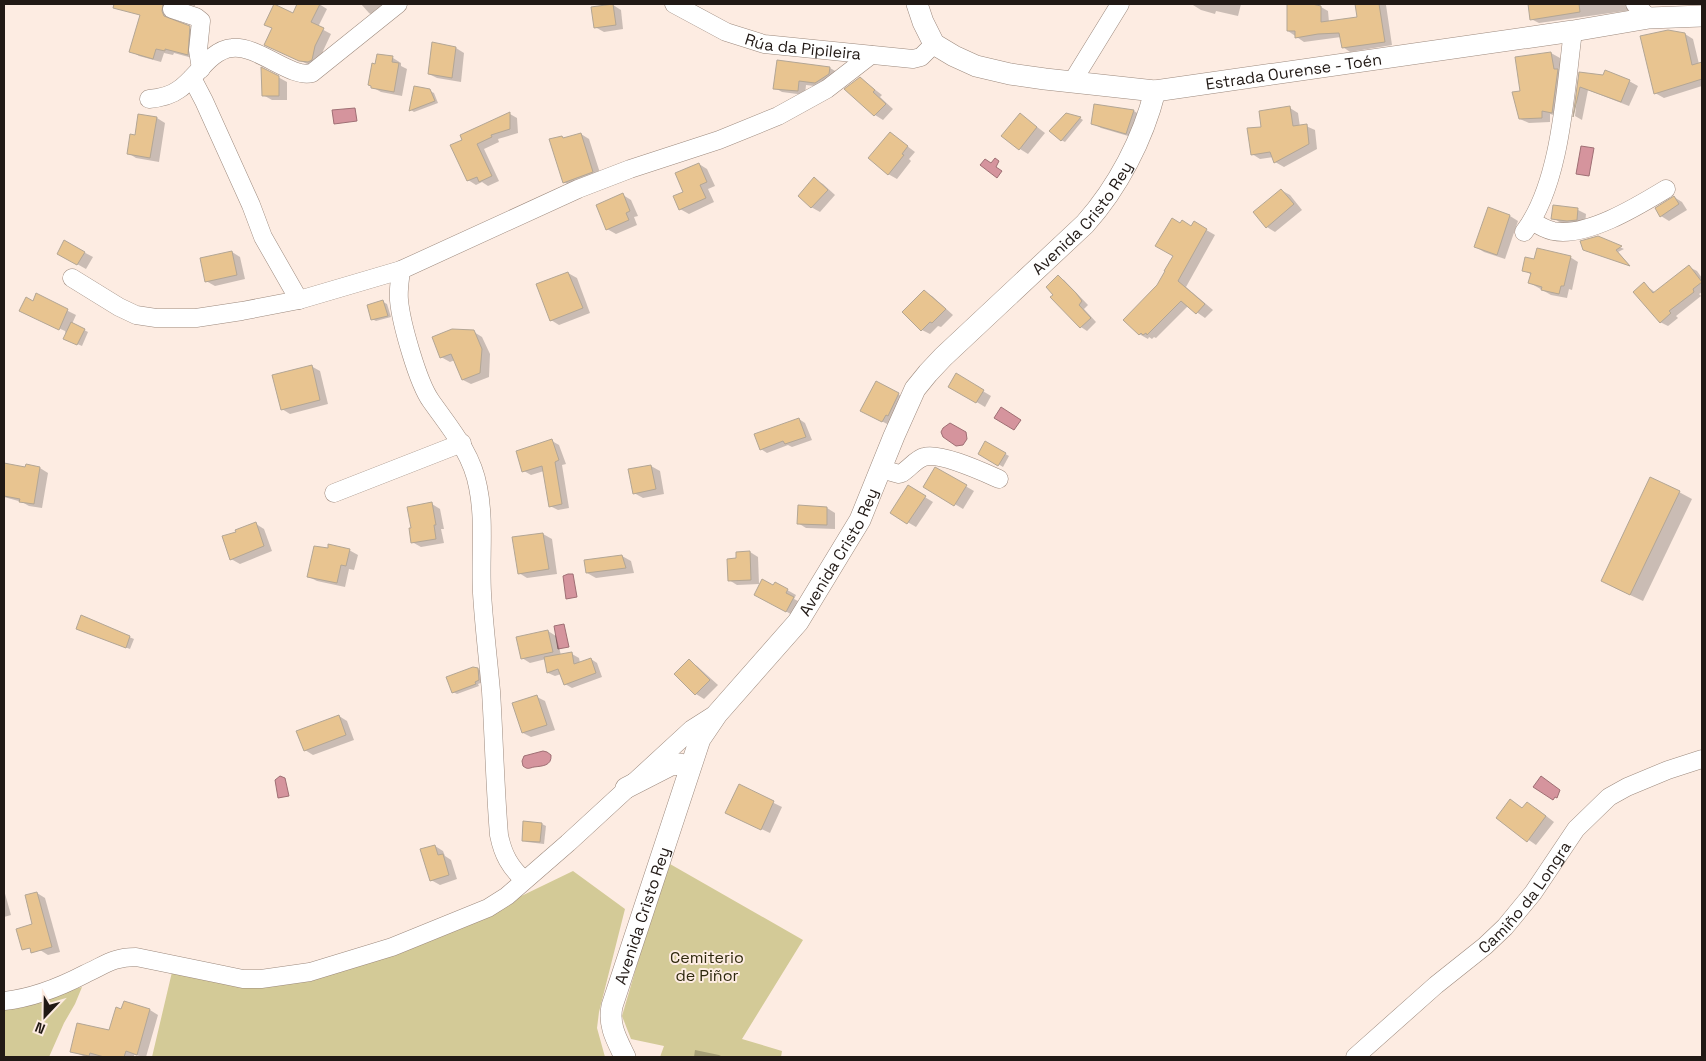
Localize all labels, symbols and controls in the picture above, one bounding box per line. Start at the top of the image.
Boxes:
street label: Rúa da Pipileira [742,29,862,65]
street label: Estrada Ourense - Toén [1204,49,1383,95]
street label: Avenida Cristo Rey [1028,158,1137,279]
street label: Avenida Cristo Rey [794,485,883,620]
street label: Camiño da Longra [1474,837,1576,958]
street label: Avenida Cristo Rey [610,844,675,987]
park label: Cemiterio de Piñor [670,947,744,986]
north arrow [20,991,70,1041]
text: N [32,1018,48,1038]

